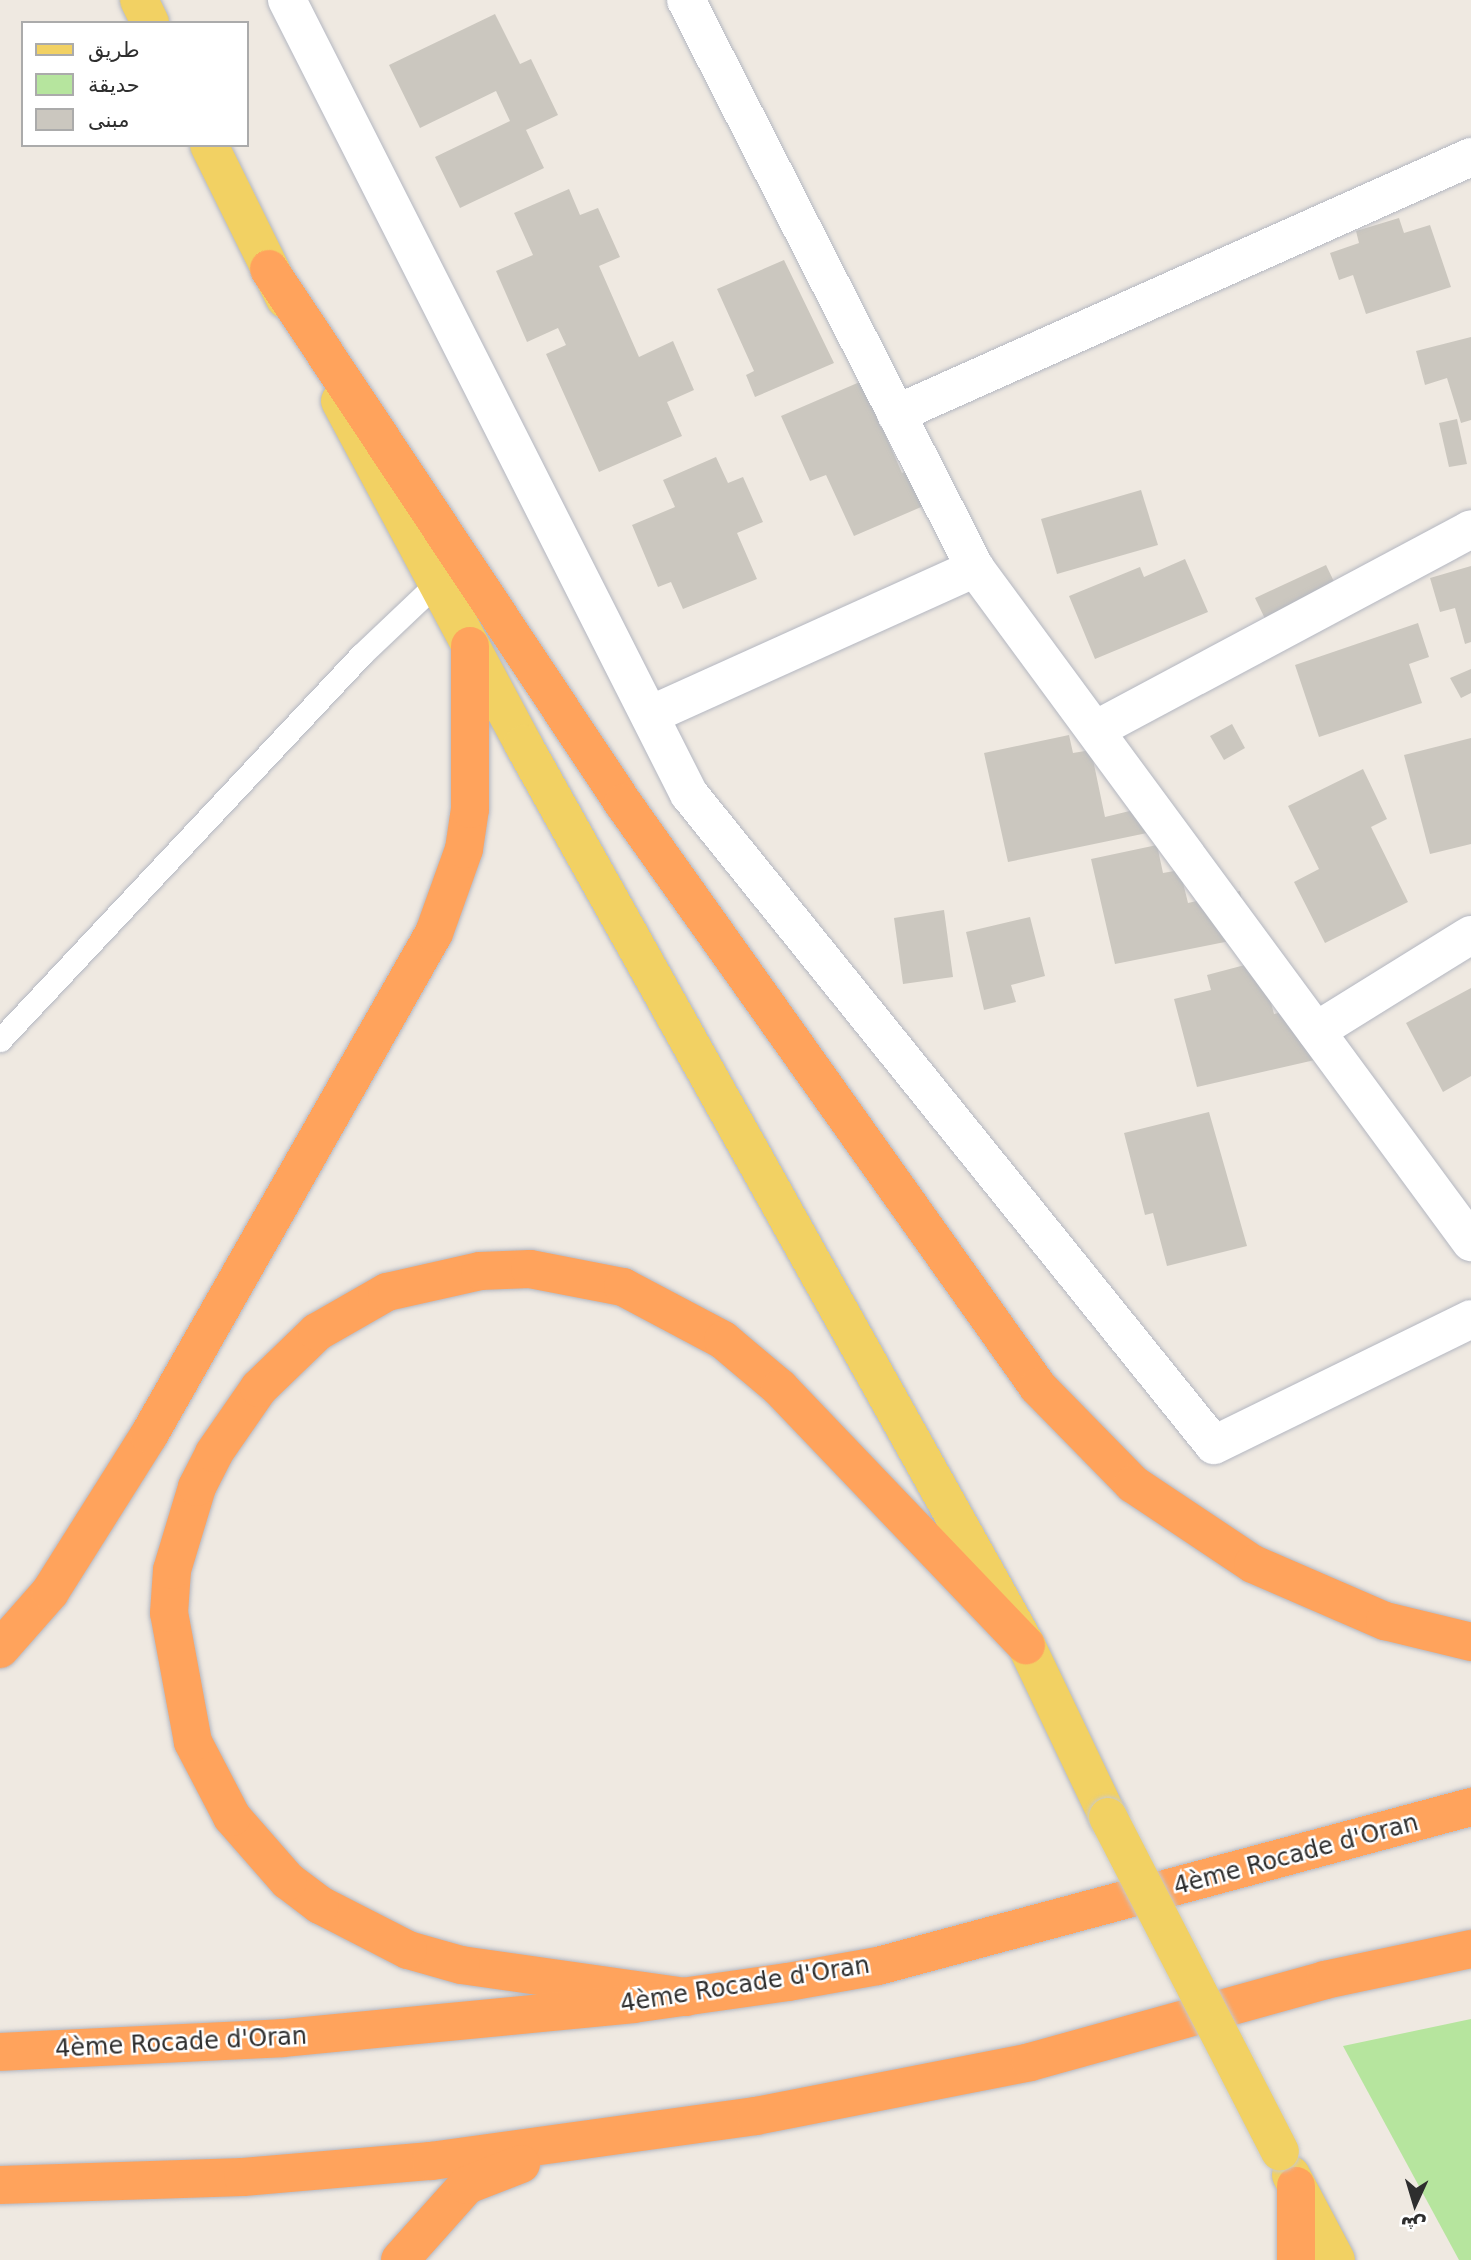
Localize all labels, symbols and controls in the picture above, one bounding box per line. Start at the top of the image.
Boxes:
legend [21,21,248,147]
text: طريق [88,38,140,62]
text: حديقة [88,73,140,97]
text: مبنى [88,108,129,132]
street label: 4ème Rocade d'Oran [1171,1808,1421,1902]
street label: 4ème Rocade d'Oran [618,1951,872,2019]
street label: 4ème Rocade d'Oran [54,2022,308,2064]
north arrow [1380,2169,1450,2239]
text: ش [1400,2213,1427,2237]

